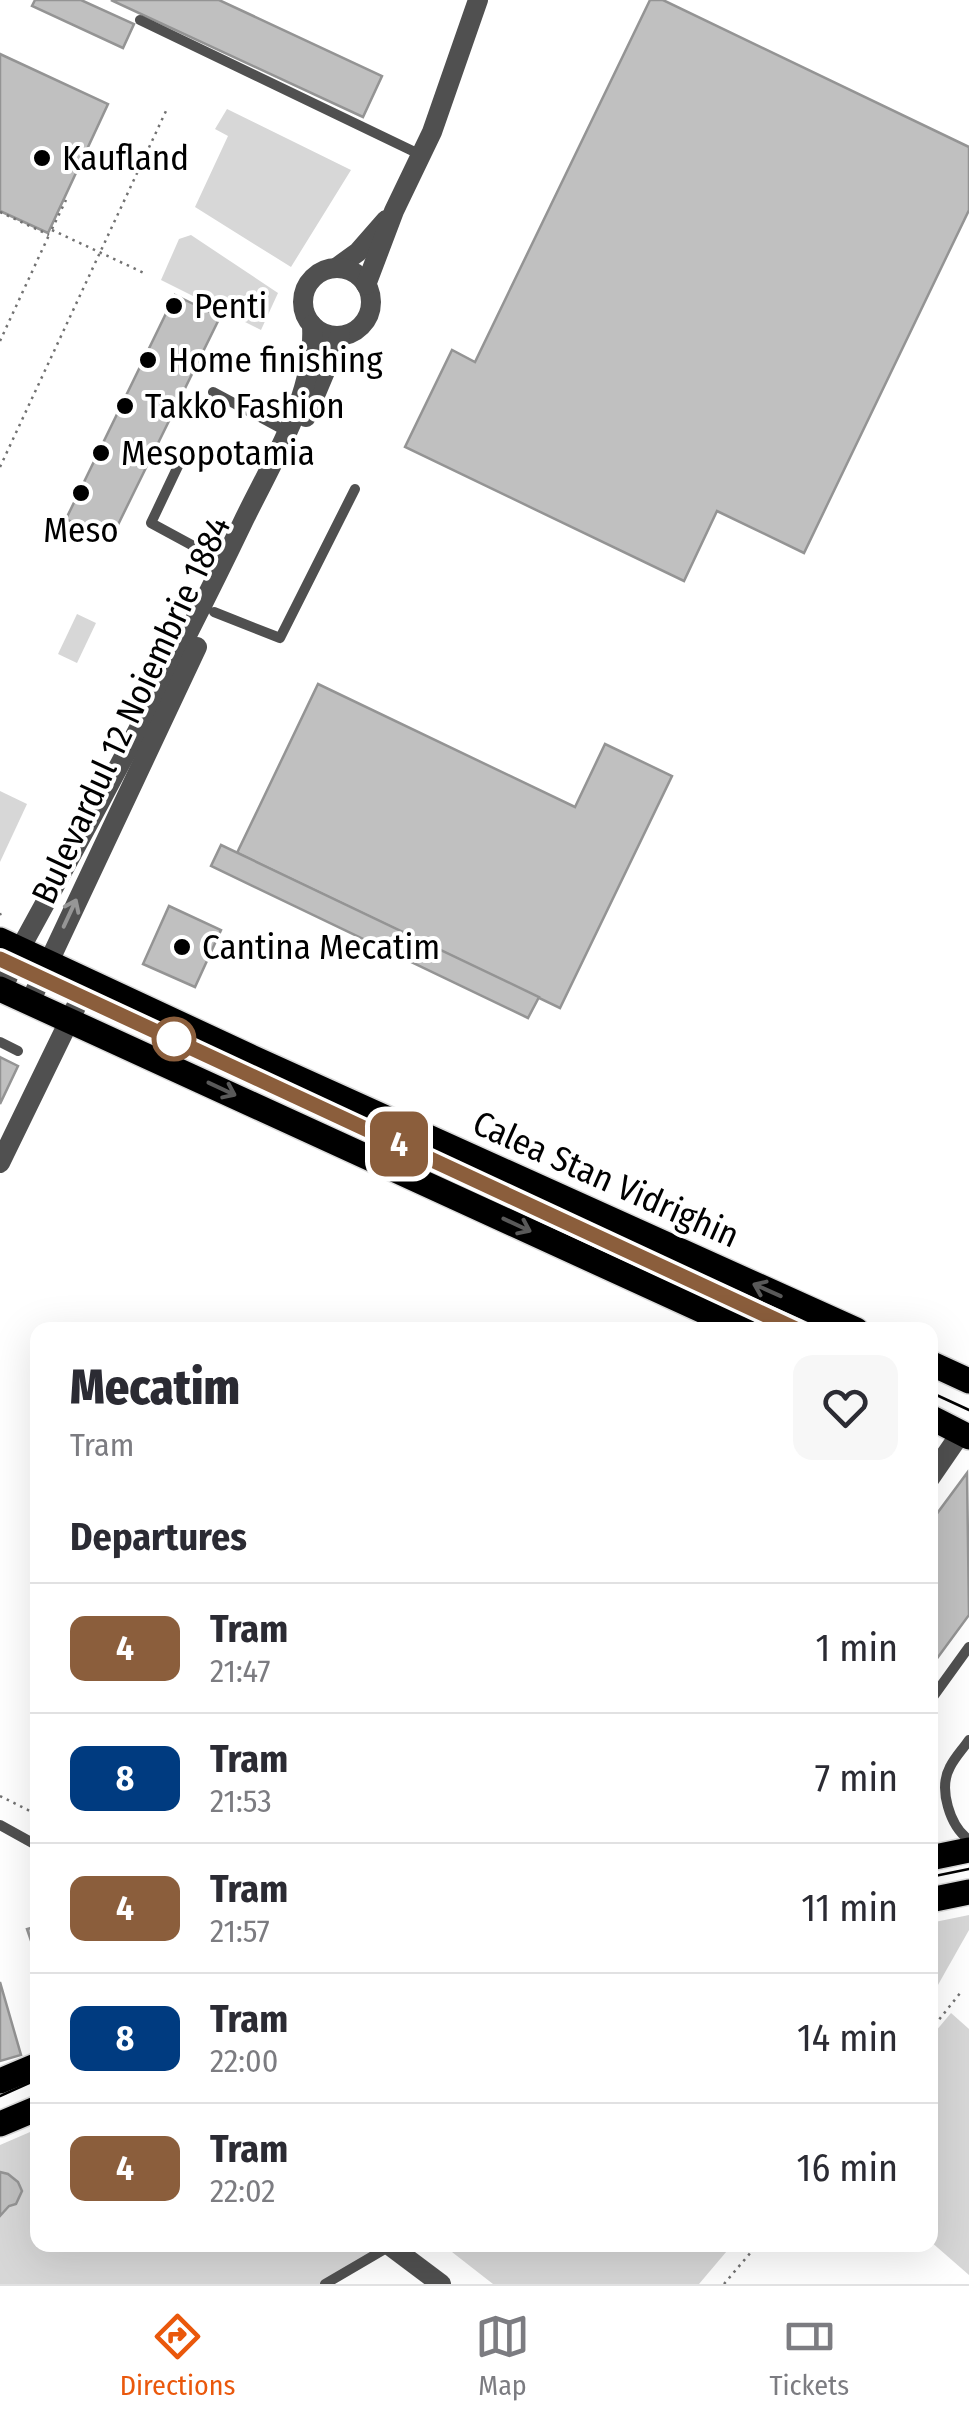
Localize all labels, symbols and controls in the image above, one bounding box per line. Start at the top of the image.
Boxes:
place label: Kaufland [62,137,189,179]
marker: Kaufland [31,147,53,169]
place label: Penti [194,285,267,327]
marker: Penti [163,295,185,317]
place label: Home finishing [168,339,383,381]
marker: Home finishing [137,349,159,371]
place label: Takko Fashion [145,385,345,427]
marker: Takko Fashion [114,395,136,417]
place label: Mesopotamia [121,432,315,474]
marker: Mesopotamia [90,442,112,464]
marker: Meso [70,482,92,504]
place label: Meso [43,509,119,551]
street label: Bulevardul 12 Noiembrie 1884 [23,510,239,910]
one-way arrow [62,899,81,929]
place label: Cantina Mecatim [202,926,440,968]
marker: Cantina Mecatim [171,936,193,958]
unlabelled marker [153,1018,195,1060]
one-way arrow [206,1081,236,1100]
street label: Calea Stan Vidrighin [467,1102,745,1256]
line badge: 4 [366,1112,432,1176]
text: 4 [390,1123,408,1165]
one-way arrow [501,1217,532,1235]
one-way arrow [752,1280,783,1298]
button: heart [793,1355,898,1460]
text: Mecatim [70,1359,240,1417]
text: Tram [70,1426,134,1464]
text: Departures [70,1514,247,1560]
text: Tram [210,1606,288,1652]
text: 1 min [815,1625,898,1671]
text: 4 [116,1627,134,1669]
text: 21:47 [210,1652,270,1690]
text: Tram [210,1736,288,1782]
text: 7 min [815,1755,898,1801]
text: 8 [116,1757,134,1799]
text: 21:53 [210,1782,272,1820]
text: Tram [210,1866,288,1912]
text: 11 min [801,1885,898,1931]
text: 4 [116,1887,134,1929]
text: 21:57 [210,1912,270,1950]
text: Tram [210,1996,288,2042]
text: 14 min [797,2015,898,2061]
text: 8 [116,2017,134,2059]
text: 22:00 [210,2042,278,2080]
text: Tram [210,2126,288,2172]
text: 16 min [797,2145,898,2191]
text: 4 [116,2147,134,2189]
text: 22:02 [210,2172,275,2210]
tab: Directions [120,2309,236,2402]
tab: Map [475,2309,530,2402]
tab: Tickets [769,2309,849,2402]

